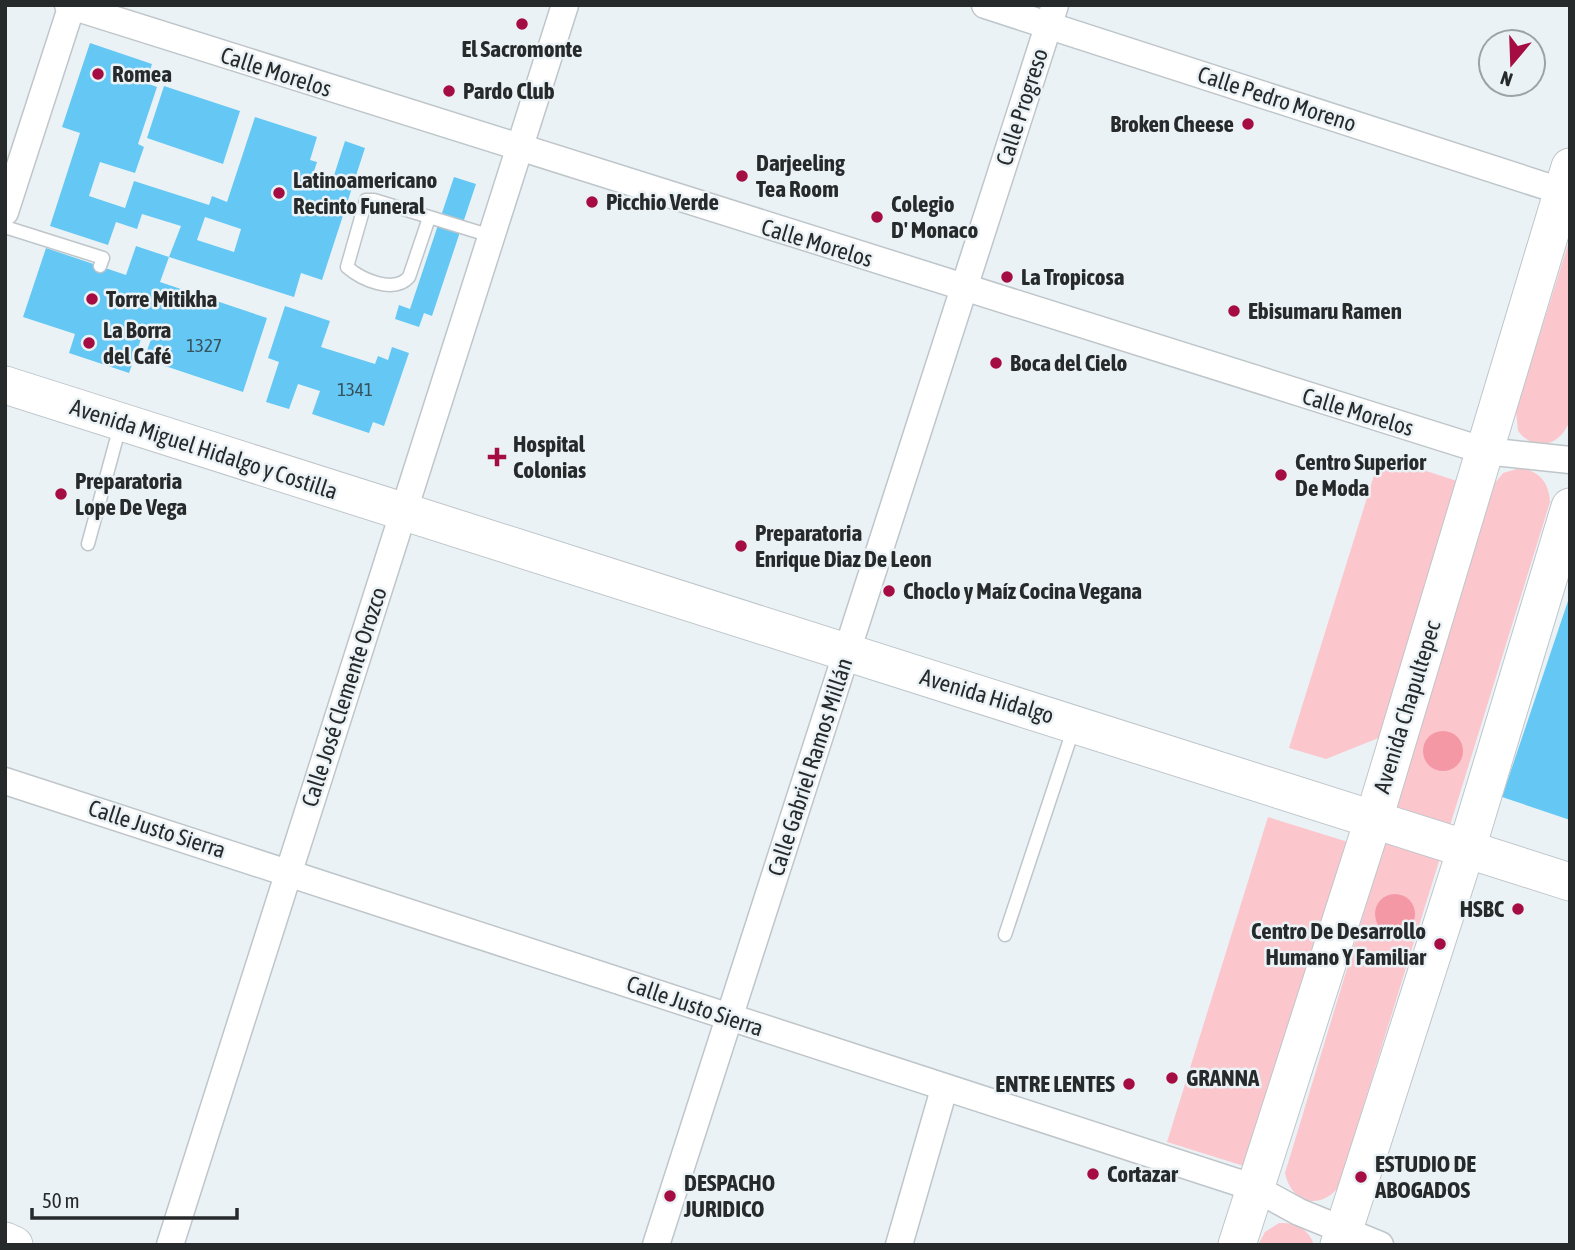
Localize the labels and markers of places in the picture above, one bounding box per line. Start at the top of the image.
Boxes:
marker: El Sacromonte [514,16,530,32]
place label: El Sacromonte [462,36,582,62]
place label: Romea [112,61,172,87]
marker: Romea [90,66,106,82]
place label: Pardo Club [463,78,555,104]
marker: Pardo Club [441,83,457,99]
place label: Broken Cheese [1110,111,1234,137]
marker: Broken Cheese [1240,116,1256,132]
place label: Darjeeling Tea Room [756,150,845,202]
place label: Latinoamericano Recinto Funeral [293,167,438,219]
marker: Darjeeling Tea Room [734,168,750,184]
marker: Latinoamericano Recinto Funeral [271,185,287,201]
place label: Picchio Verde [606,189,719,215]
place label: Colegio D' Monaco [891,191,978,243]
marker: Picchio Verde [584,194,600,210]
marker: Colegio D' Monaco [869,209,885,225]
place label: La Tropicosa [1021,264,1125,290]
marker: La Tropicosa [999,269,1015,285]
place label: Torre Mitikha [106,286,218,312]
marker: Torre Mitikha [84,291,100,307]
place label: Ebisumaru Ramen [1248,298,1402,324]
marker: Ebisumaru Ramen [1226,303,1242,319]
place label: La Borra del Café [103,317,172,369]
marker: La Borra del Café [81,335,97,351]
place label: Boca del Cielo [1010,350,1128,376]
marker: Boca del Cielo [988,355,1004,371]
place label: Hospital Colonias [513,431,586,483]
marker: Hospital Colonias [487,447,507,467]
place label: Centro Superior De Moda [1295,449,1427,501]
marker: Centro Superior De Moda [1273,467,1289,483]
place label: Preparatoria Lope De Vega [75,468,187,520]
marker: Preparatoria Lope De Vega [53,486,69,502]
place label: Preparatoria Enrique Diaz De Leon [755,520,932,572]
marker: Preparatoria Enrique Diaz De Leon [733,538,749,554]
place label: Choclo y Maíz Cocina Vegana [903,578,1142,604]
marker: Choclo y Maíz Cocina Vegana [881,583,897,599]
place label: HSBC [1460,896,1505,922]
marker: HSBC [1510,901,1526,917]
place label: Centro De Desarrollo Humano Y Familiar [1251,918,1427,970]
marker: Centro De Desarrollo Humano Y Familiar [1432,936,1448,952]
place label: GRANNA [1186,1065,1260,1091]
marker: GRANNA [1164,1070,1180,1086]
place label: ENTRE LENTES [995,1071,1115,1097]
marker: ENTRE LENTES [1121,1076,1137,1092]
place label: ESTUDIO DE ABOGADOS [1374,1151,1476,1203]
place label: Cortazar [1107,1161,1179,1187]
marker: Cortazar [1085,1166,1101,1182]
marker: ESTUDIO DE ABOGADOS [1353,1169,1369,1185]
place label: DESPACHO JURIDICO [683,1170,775,1222]
marker: DESPACHO JURIDICO [662,1188,678,1204]

